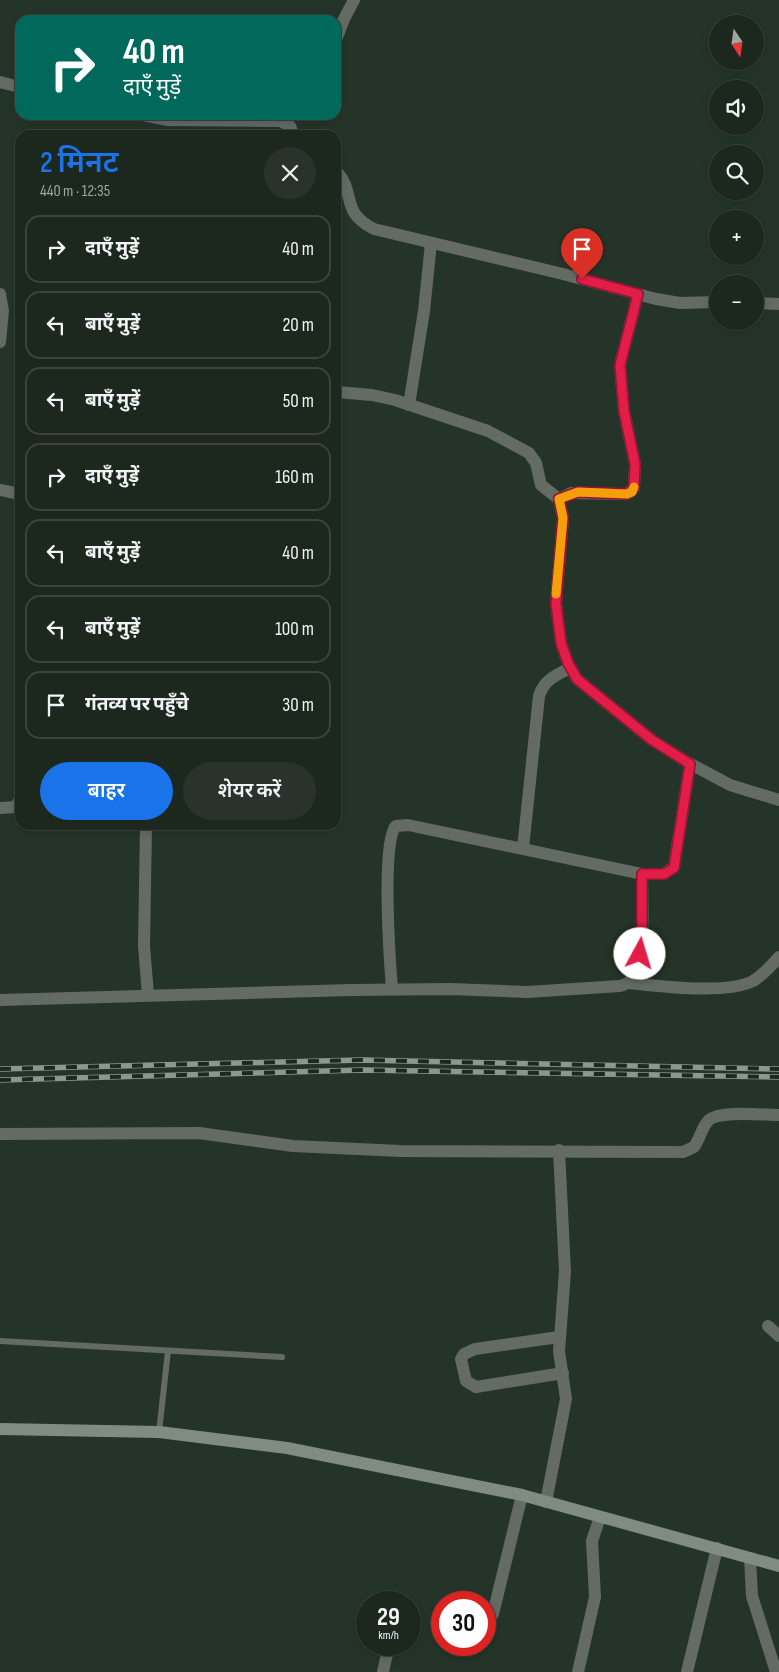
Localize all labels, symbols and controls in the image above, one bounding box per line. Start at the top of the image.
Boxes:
north arrow [709,15,764,70]
map controls [709,15,764,330]
text: 40 m [123,31,185,74]
icon: right [40,35,105,100]
text: दाएँ मुड़ें [123,74,181,101]
button: sound [709,80,764,135]
text: 2 मिनट [40,145,118,181]
button: search [709,145,764,200]
button: close [264,147,316,199]
text: 440 m · 12:35 [40,182,110,201]
button: + [709,210,764,265]
pin [561,228,603,279]
icon: right [42,235,70,263]
icon: arrive [568,235,596,263]
text: दाएँ मुड़ें [85,237,139,260]
text: 40 m [282,238,314,261]
button: − [709,275,764,330]
icon: left [42,311,70,339]
text: बाएँ मुड़ें [85,313,140,336]
text: 20 m [282,314,314,337]
icon: left [42,387,70,415]
text: बाएँ मुड़ें [85,389,140,412]
text: 50 m [283,390,314,413]
icon: right [42,463,70,491]
text: दाएँ मुड़ें [85,465,139,488]
text: 160 m [275,466,314,489]
icon: left [42,539,70,567]
text: बाएँ मुड़ें [85,541,140,564]
text: 40 m [282,542,314,565]
icon: left [42,615,70,643]
text: बाएँ मुड़ें [85,617,140,640]
text: 100 m [275,618,314,641]
icon: arrive [42,691,70,719]
text: गंतव्य पर पहुँचे [85,693,189,716]
text: 30 m [282,694,314,717]
button: बाहर [40,762,173,820]
button: शेयर करें [183,762,316,820]
position arrow [613,927,665,979]
speed limit sign: 30 [431,1591,496,1656]
text: 29 [377,1602,400,1633]
text: km/h [378,1628,399,1643]

